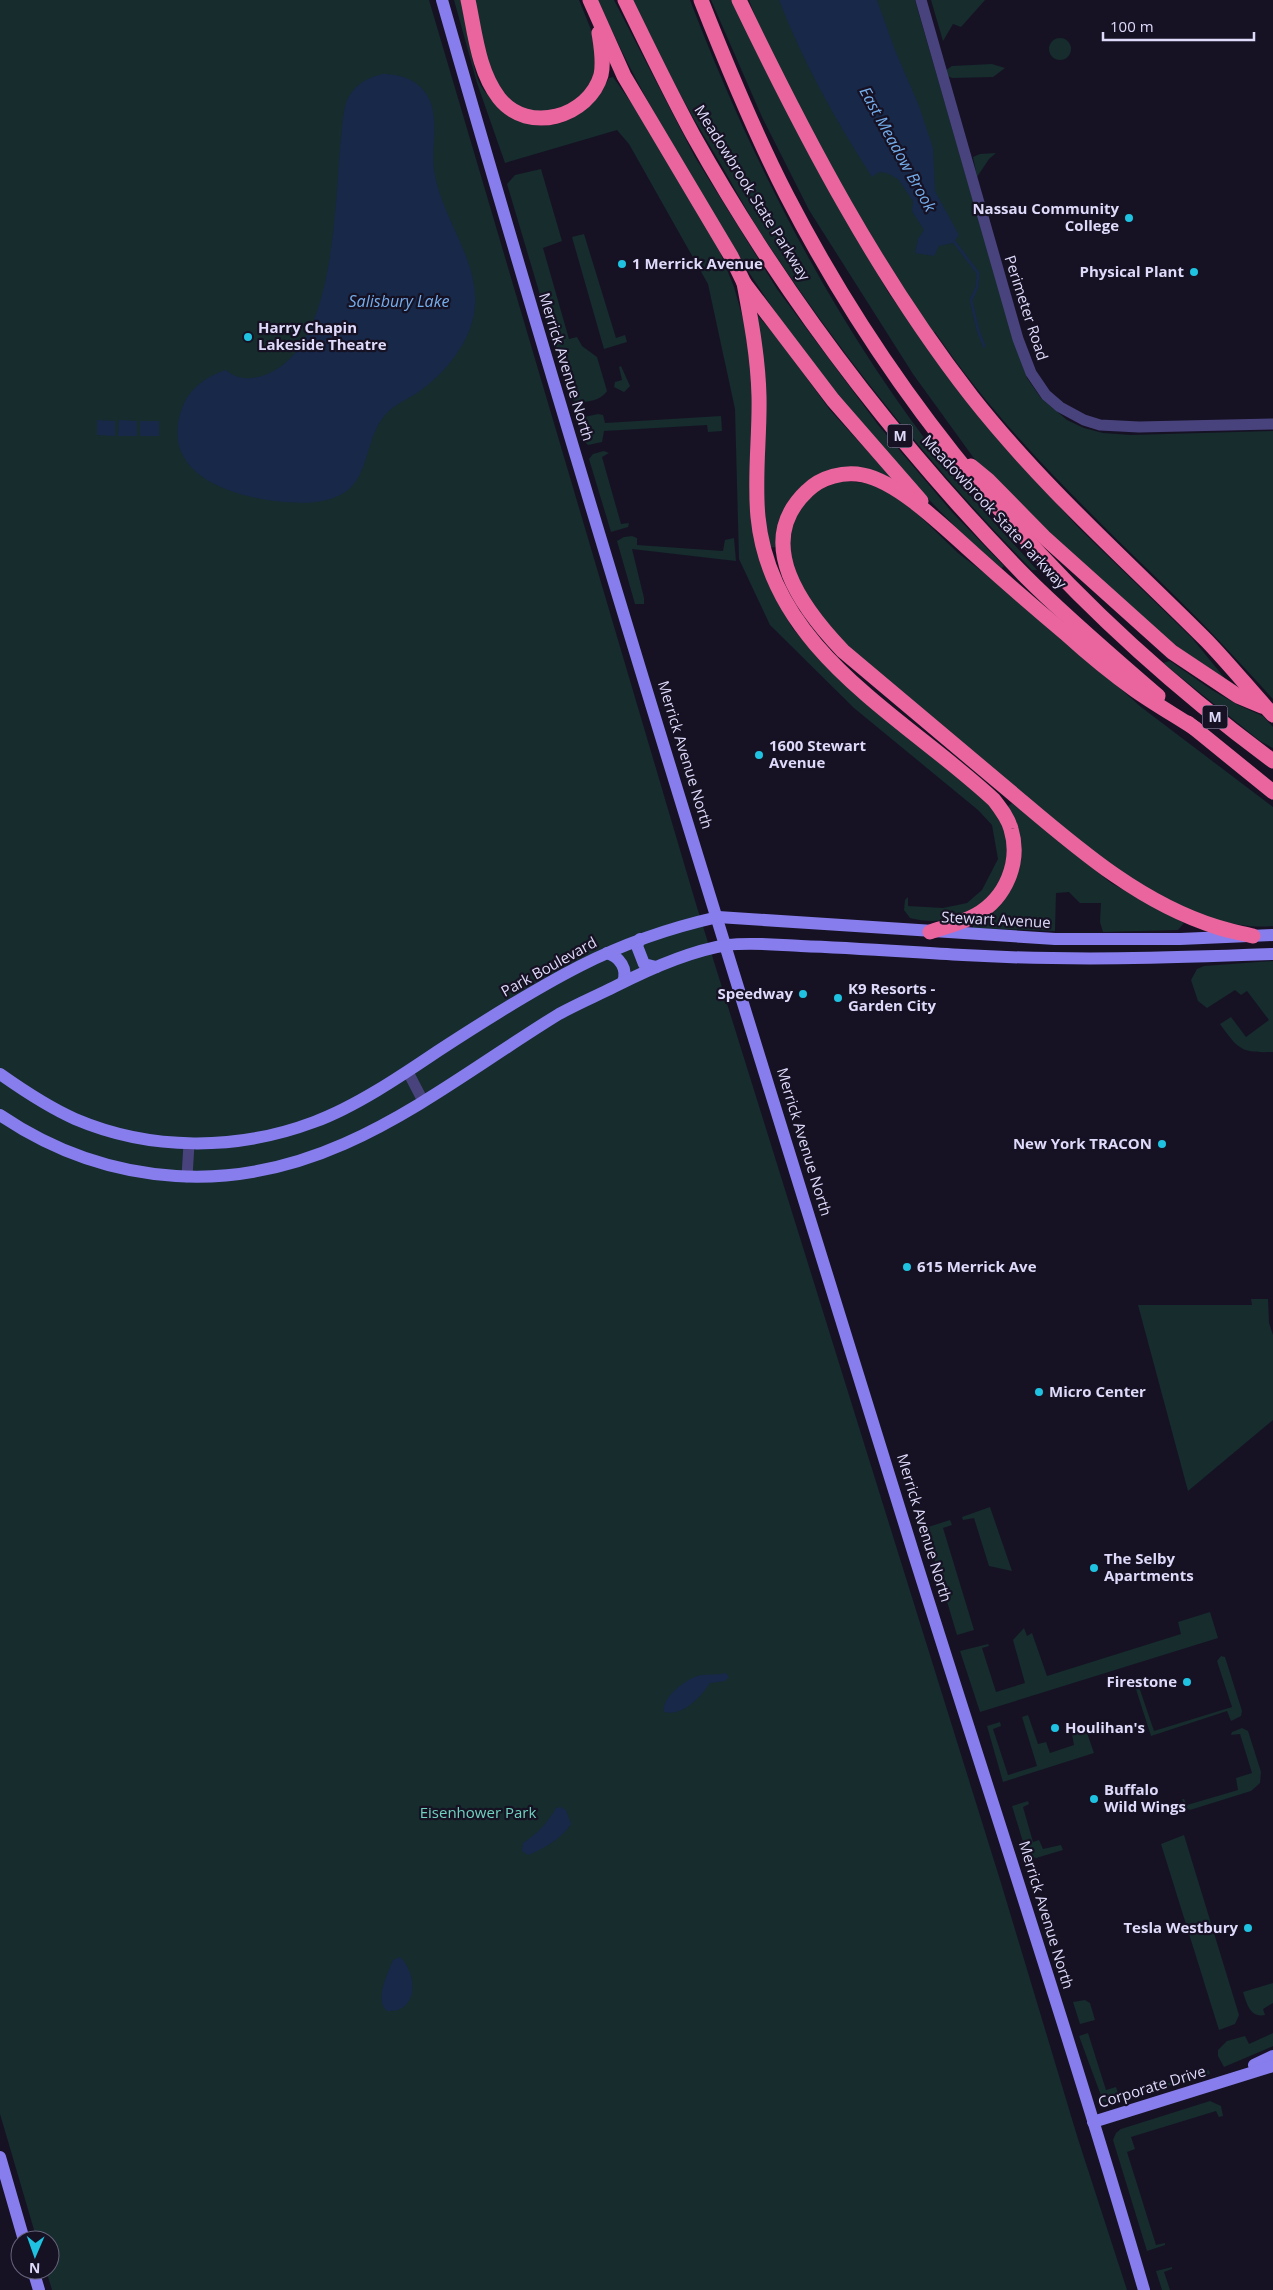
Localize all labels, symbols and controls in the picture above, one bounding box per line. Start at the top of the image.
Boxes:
scale bar [1103,10,1254,42]
text: 100 m [1110,16,1154,36]
water label: East Meadow Brook [855,83,942,216]
street label: Meadowbrook State Parkway [690,101,816,285]
place label: Nassau Community College [972,198,1119,235]
marker: Nassau Community College [1123,212,1135,224]
place label: 1 Merrick Avenue [632,253,763,273]
street label: Perimeter Road [1001,253,1053,363]
marker: 1 Merrick Avenue [616,258,628,270]
place label: Physical Plant [1079,261,1184,281]
marker: Physical Plant [1188,266,1200,278]
water label: Salisbury Lake [349,290,449,312]
street label: Merrick Avenue North [535,290,599,443]
place label: Harry Chapin Lakeside Theatre [258,317,387,354]
marker: Harry Chapin Lakeside Theatre [242,331,254,343]
road number: M [888,424,912,448]
street label: Meadowbrook State Parkway [918,430,1072,593]
street label: Merrick Avenue North [654,678,718,831]
road number: M [1202,706,1228,729]
place label: 1600 Stewart Avenue [769,735,867,772]
marker: 1600 Stewart Avenue [753,749,765,761]
street label: Stewart Avenue [941,906,1051,932]
street label: Park Boulevard [497,932,600,1001]
place label: K9 Resorts - Garden City [848,978,936,1015]
place label: Speedway [718,983,793,1003]
marker: Speedway [797,988,809,1000]
marker: K9 Resorts - Garden City [832,992,844,1004]
street label: Merrick Avenue North [773,1065,837,1218]
place label: New York TRACON [1013,1133,1152,1153]
marker: New York TRACON [1156,1138,1168,1150]
place label: 615 Merrick Ave [917,1256,1037,1276]
marker: 615 Merrick Ave [901,1261,913,1273]
place label: Micro Center [1049,1381,1146,1401]
marker: Micro Center [1033,1386,1045,1398]
street label: Merrick Avenue North [893,1451,957,1604]
place label: The Selby Apartments [1104,1548,1194,1585]
marker: The Selby Apartments [1088,1562,1100,1574]
place label: Firestone [1107,1671,1177,1691]
marker: Firestone [1181,1676,1193,1688]
place label: Houlihan's [1065,1717,1145,1737]
marker: Houlihan's [1049,1722,1061,1734]
place label: Buffalo Wild Wings [1104,1779,1186,1816]
marker: Buffalo Wild Wings [1088,1793,1100,1805]
park label: Eisenhower Park [420,1802,536,1822]
street label: Merrick Avenue North [1015,1838,1079,1991]
place label: Tesla Westbury [1123,1917,1238,1937]
marker: Tesla Westbury [1242,1922,1254,1934]
street label: Corporate Drive [1095,2060,1208,2112]
north arrow [10,2230,60,2280]
text: N [29,2259,41,2278]

